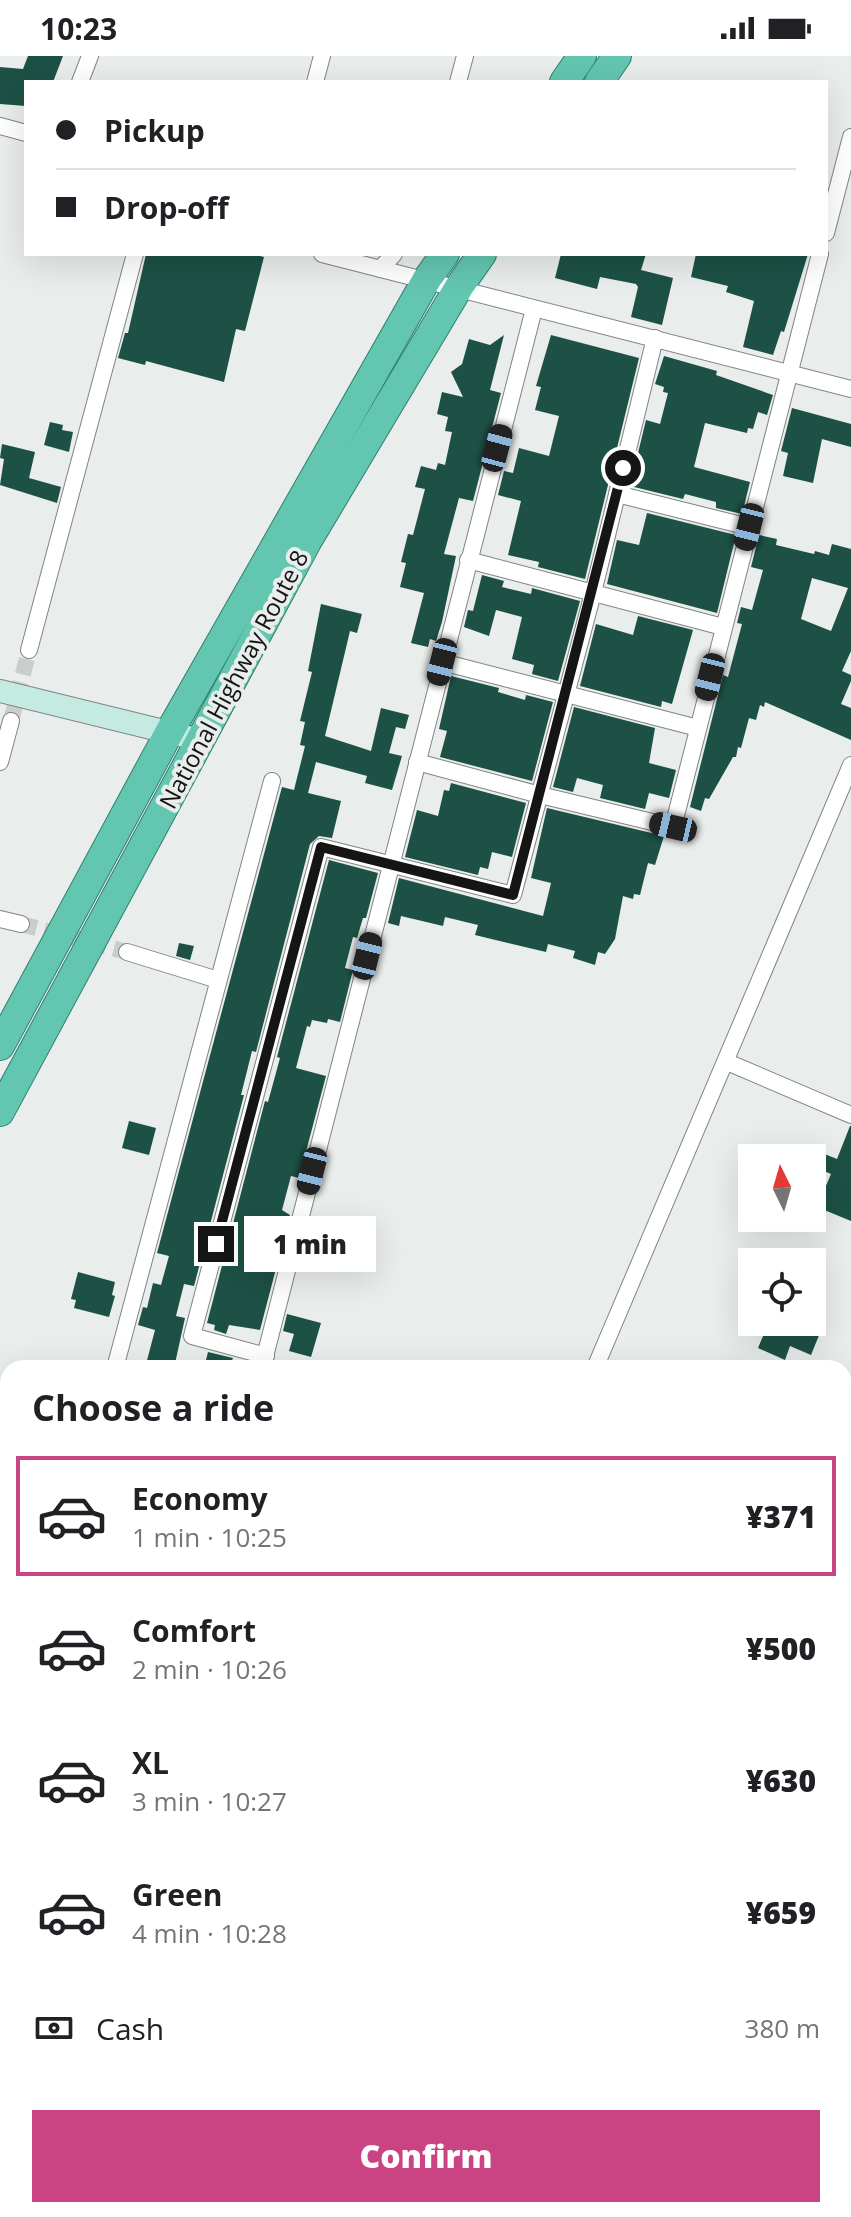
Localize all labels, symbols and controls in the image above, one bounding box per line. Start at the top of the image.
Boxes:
text: 10:23 [40,8,117,49]
text: Pickup [104,110,205,151]
text: Drop-off [104,187,229,228]
car [479,422,515,474]
route start [605,450,641,486]
car [732,501,766,553]
street label: National Highway Route 8 [151,544,315,814]
car [425,636,459,688]
car [693,651,727,703]
car [647,810,699,844]
car [350,930,384,982]
north arrow [738,1144,826,1232]
map controls [738,1144,826,1336]
car [295,1145,329,1197]
callout: 1 min [244,1216,376,1272]
route end [198,1226,234,1262]
text: 1 min [273,1226,347,1262]
button: locate [738,1248,826,1336]
text: Choose a ride [32,1383,274,1432]
text: Economy [132,1478,268,1519]
icon: car [36,1480,108,1552]
text: ¥371 [746,1496,816,1537]
text: 1 min · 10:25 [132,1519,287,1555]
text: Comfort [132,1610,256,1651]
icon: car [36,1612,108,1684]
text: ¥500 [746,1628,816,1669]
text: 2 min · 10:26 [132,1651,287,1687]
text: XL [132,1742,169,1783]
icon: car [36,1744,108,1816]
text: ¥630 [746,1760,816,1801]
text: 3 min · 10:27 [132,1783,287,1819]
text: Green [132,1874,223,1915]
icon: car [36,1876,108,1948]
text: ¥659 [746,1892,816,1933]
text: 4 min · 10:28 [132,1915,287,1951]
icon: cash [32,2006,76,2050]
text: Cash [96,2008,164,2049]
text: 380 m [745,2010,820,2046]
button: Confirm [32,2110,820,2202]

